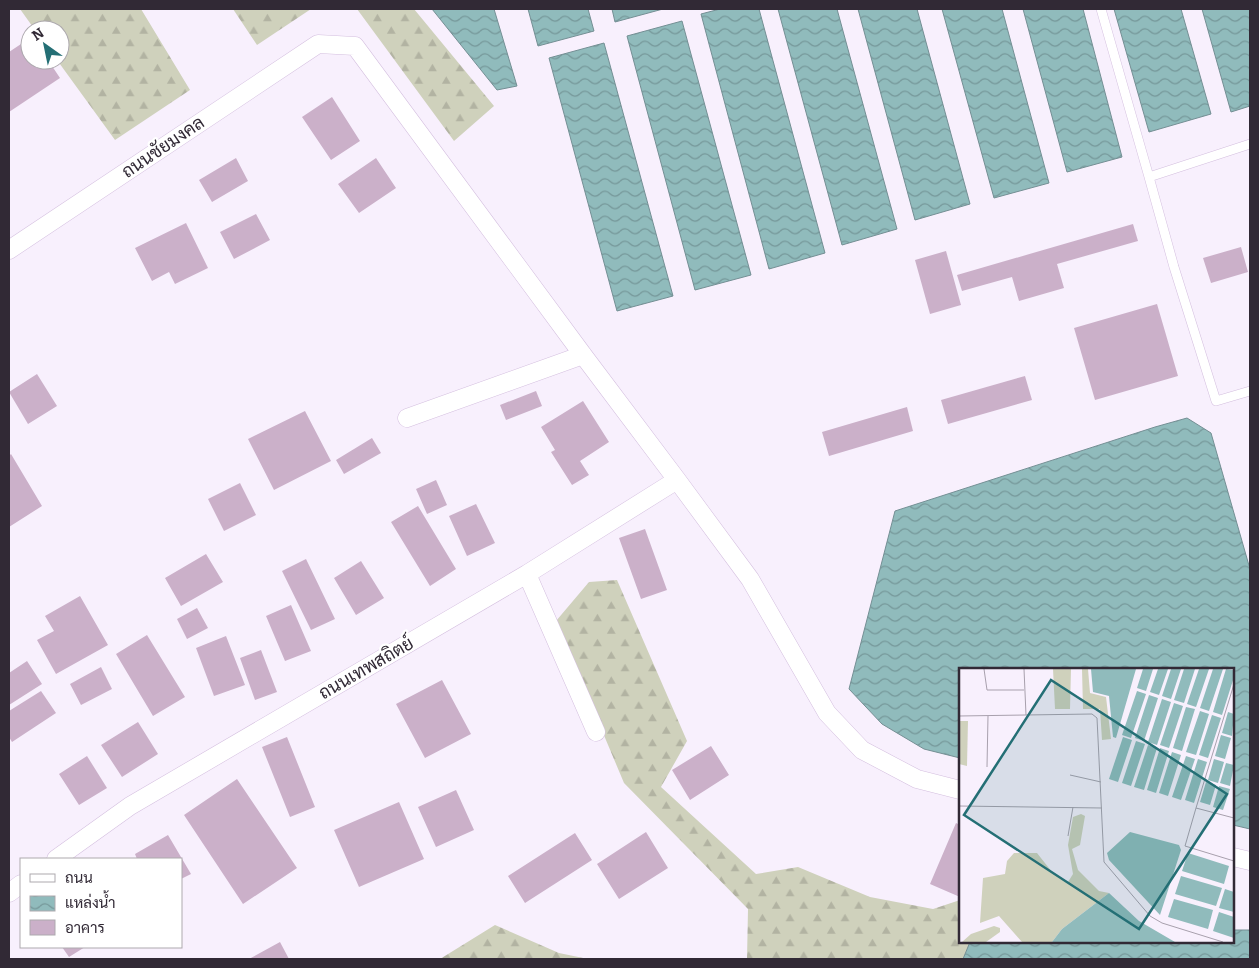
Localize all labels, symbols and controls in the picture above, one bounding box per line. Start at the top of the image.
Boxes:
north arrow [20,20,70,70]
text: N [29,24,48,45]
street label: ถนนชัยมงคล [117,111,209,183]
street label: ถนนเทพสถิตย์ [314,630,417,704]
inset map [959,668,1234,943]
legend [20,858,182,948]
text: ถนน [65,869,93,887]
text: แหล่งน้ำ [65,890,116,912]
text: อาคาร [65,919,105,937]

